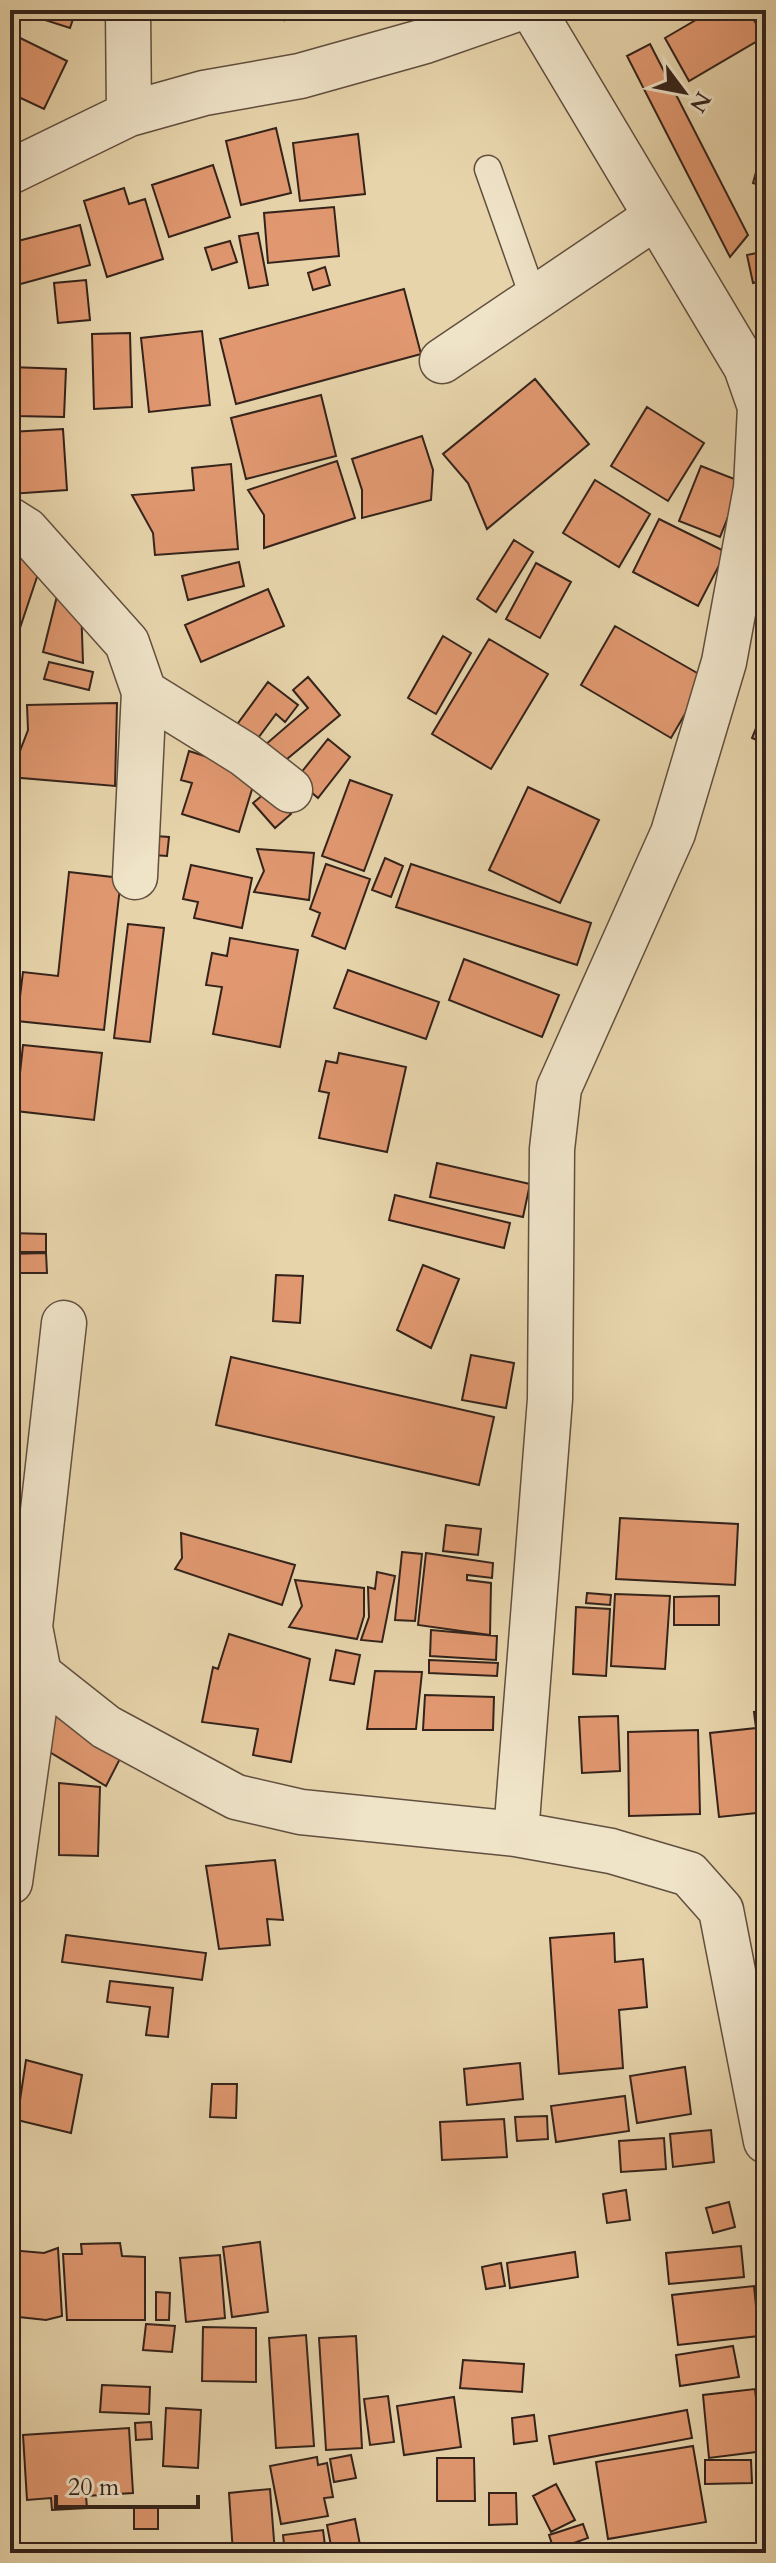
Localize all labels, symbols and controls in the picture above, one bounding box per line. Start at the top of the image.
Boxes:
north arrow [644,52,724,132]
text: N [682,86,718,118]
scale bar [56,2459,198,2509]
text: 20 m [68,2471,120,2504]

